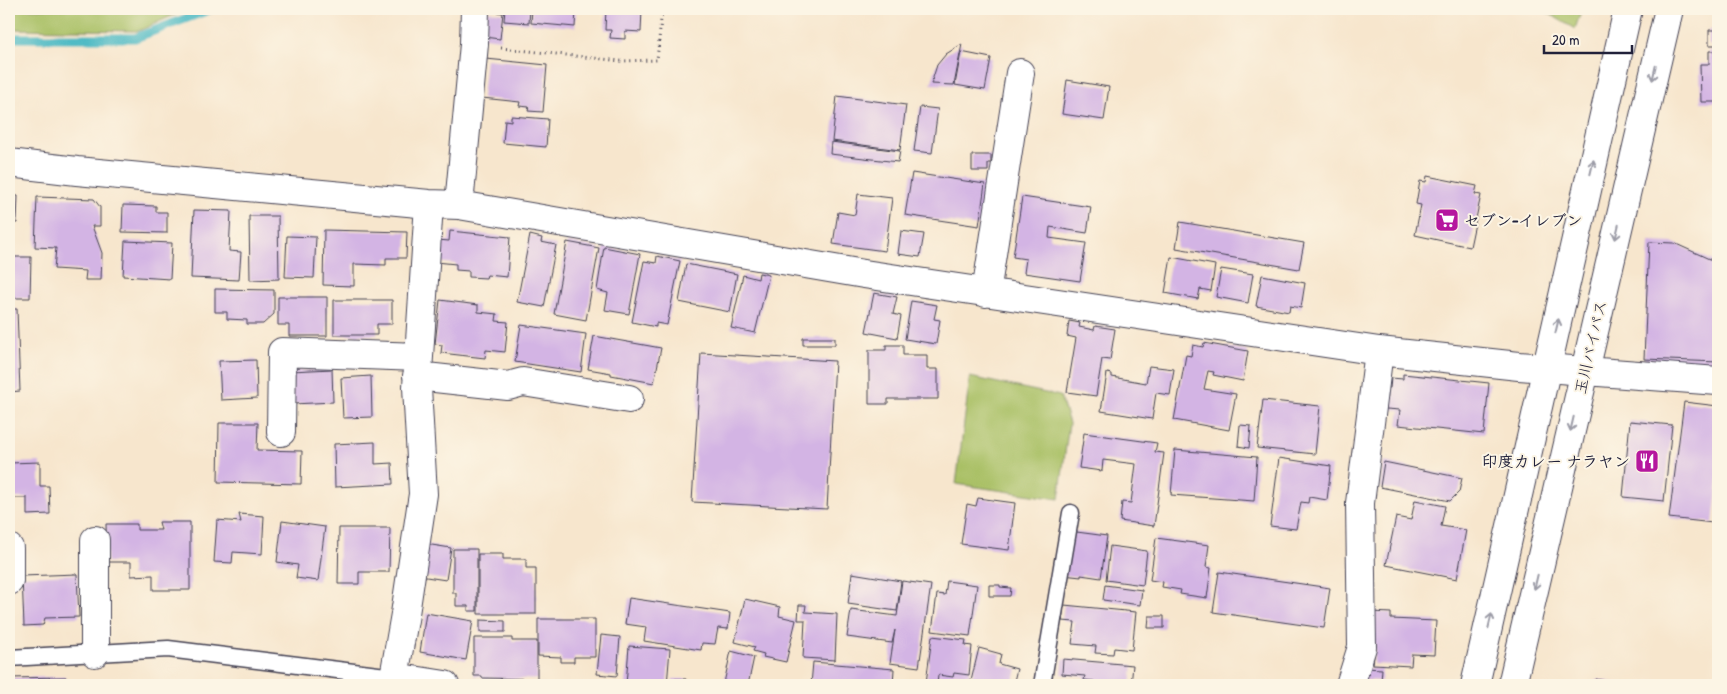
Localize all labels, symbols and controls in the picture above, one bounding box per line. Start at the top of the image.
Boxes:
scale bar [1544,22,1632,54]
text: 20 m [1552,29,1579,50]
one-way arrow [1649,65,1658,81]
one-way arrow [1588,160,1598,176]
supermarket icon: セブン-イレブン [1434,207,1460,233]
place label: セブン-イレブン [1464,209,1582,231]
one-way arrow [1612,223,1621,239]
street label: 玉川バイパス [1569,298,1611,396]
one-way arrow [1553,318,1562,334]
one-way arrow [1567,416,1577,432]
restaurant icon: 印度カレー ナラヤン [1634,448,1660,474]
place label: 印度カレー ナラヤン [1482,450,1630,472]
one-way arrow [1531,574,1540,590]
one-way arrow [1486,613,1495,629]

